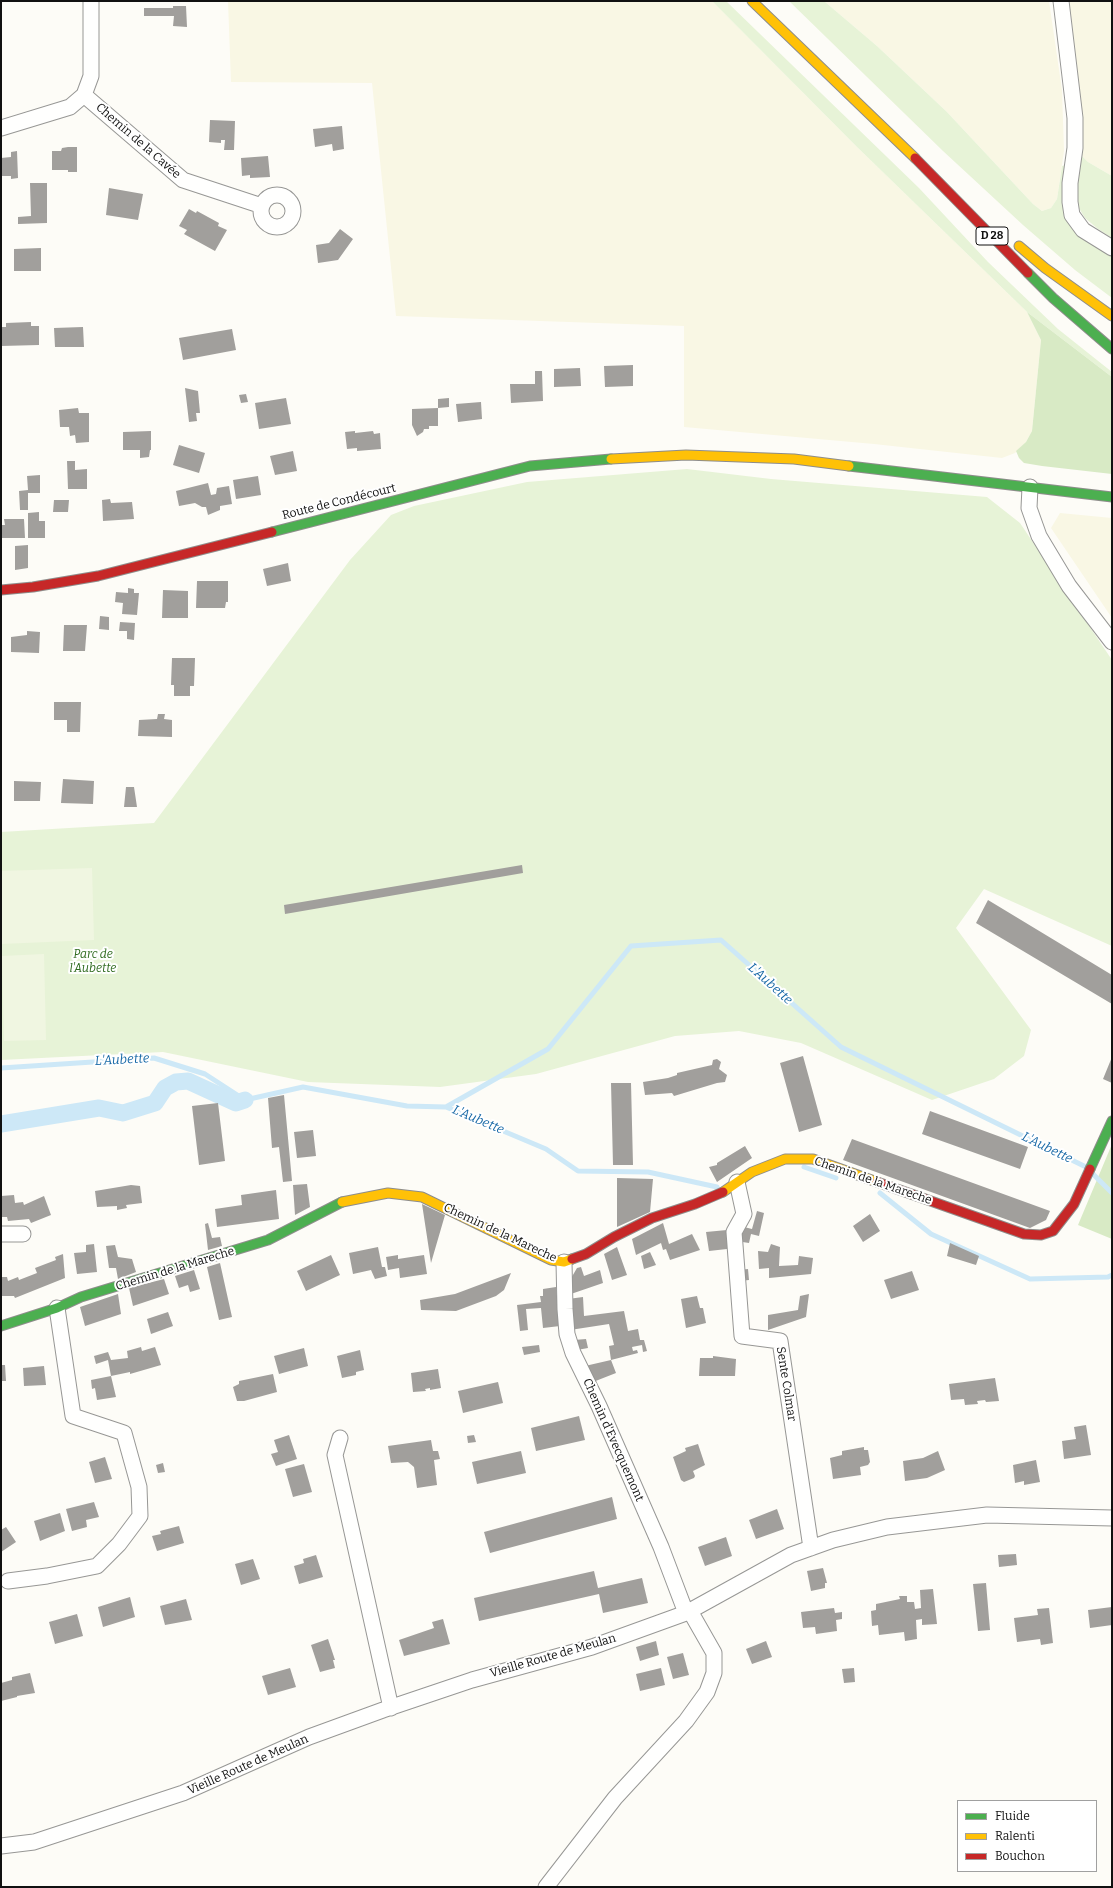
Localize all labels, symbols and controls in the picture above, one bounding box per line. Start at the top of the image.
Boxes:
street label: Chemin de la Cavée [93,100,183,182]
road number: D 28 [976,227,1008,245]
street label: Route de Condécourt [281,481,397,523]
park label: Parc de l'Aubette [70,948,116,976]
water label: L'Aubette [745,960,795,1008]
water label: L'Aubette [94,1051,150,1069]
water label: L'Aubette [450,1102,506,1138]
water label: L'Aubette [1019,1129,1075,1167]
street label: Chemin de la Mareche [812,1154,934,1208]
street label: Chemin de la Mareche [441,1200,559,1266]
street label: Chemin de la Mareche [114,1244,236,1294]
street label: Sente Colmar [773,1346,799,1422]
street label: Chemin d'Evecquemont [579,1376,647,1504]
street label: Vieille Route de Meulan [488,1631,618,1681]
street label: Vieille Route de Meulan [185,1732,311,1798]
legend [957,1800,1097,1872]
text: Fluide [995,1809,1030,1823]
text: Ralenti [995,1829,1035,1843]
text: Bouchon [995,1849,1045,1863]

